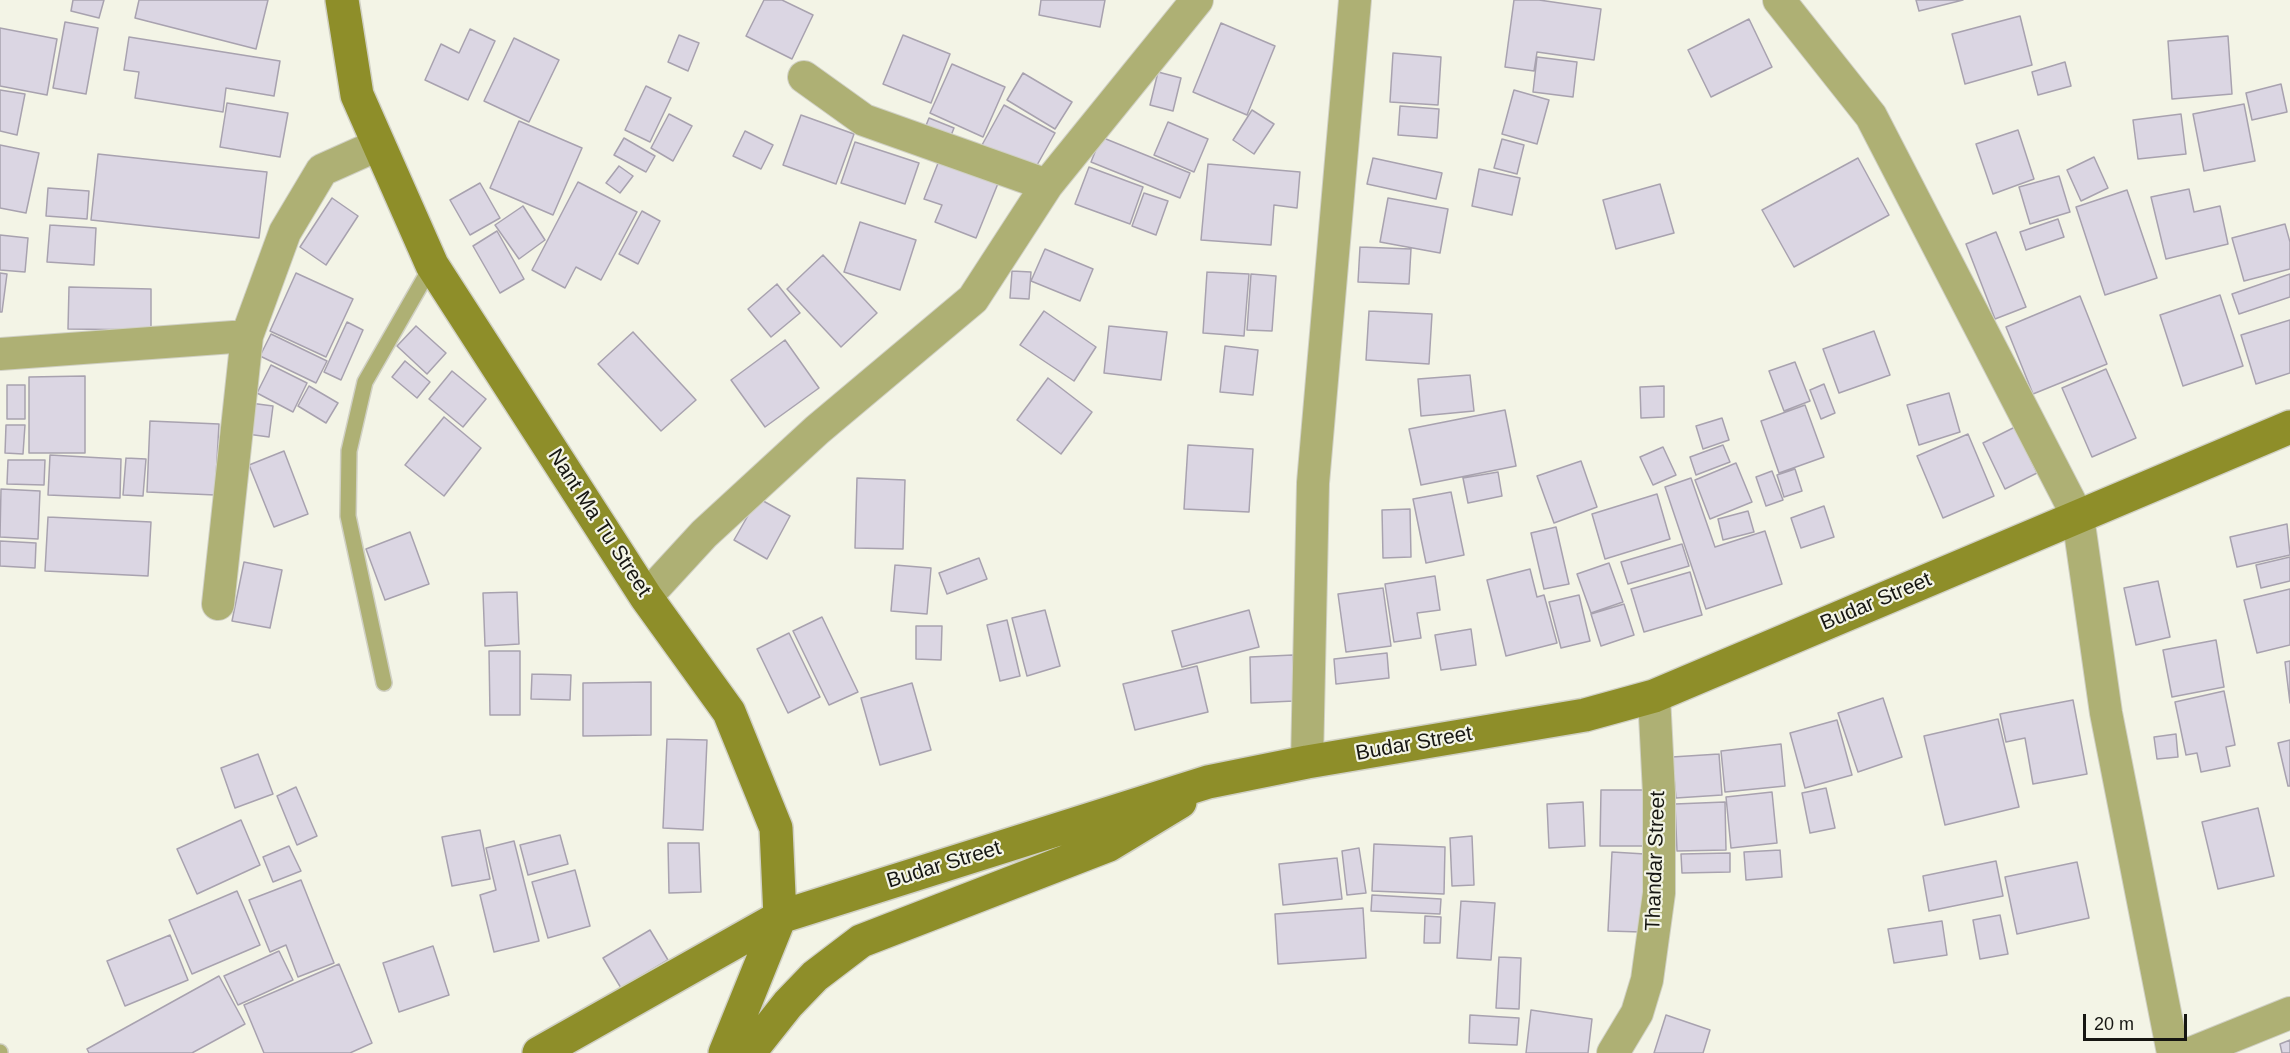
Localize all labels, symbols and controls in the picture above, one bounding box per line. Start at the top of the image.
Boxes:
street label: Nant Ma Tu Street [542,445,656,601]
street label: Budar Street [1817,567,1935,637]
street label: Budar Street [1354,721,1474,767]
street label: Thandar Street [1641,791,1671,931]
street label: Budar Street [884,836,1004,894]
scale bar [2086,1002,2190,1040]
text: 20 m [2094,1014,2134,1034]

